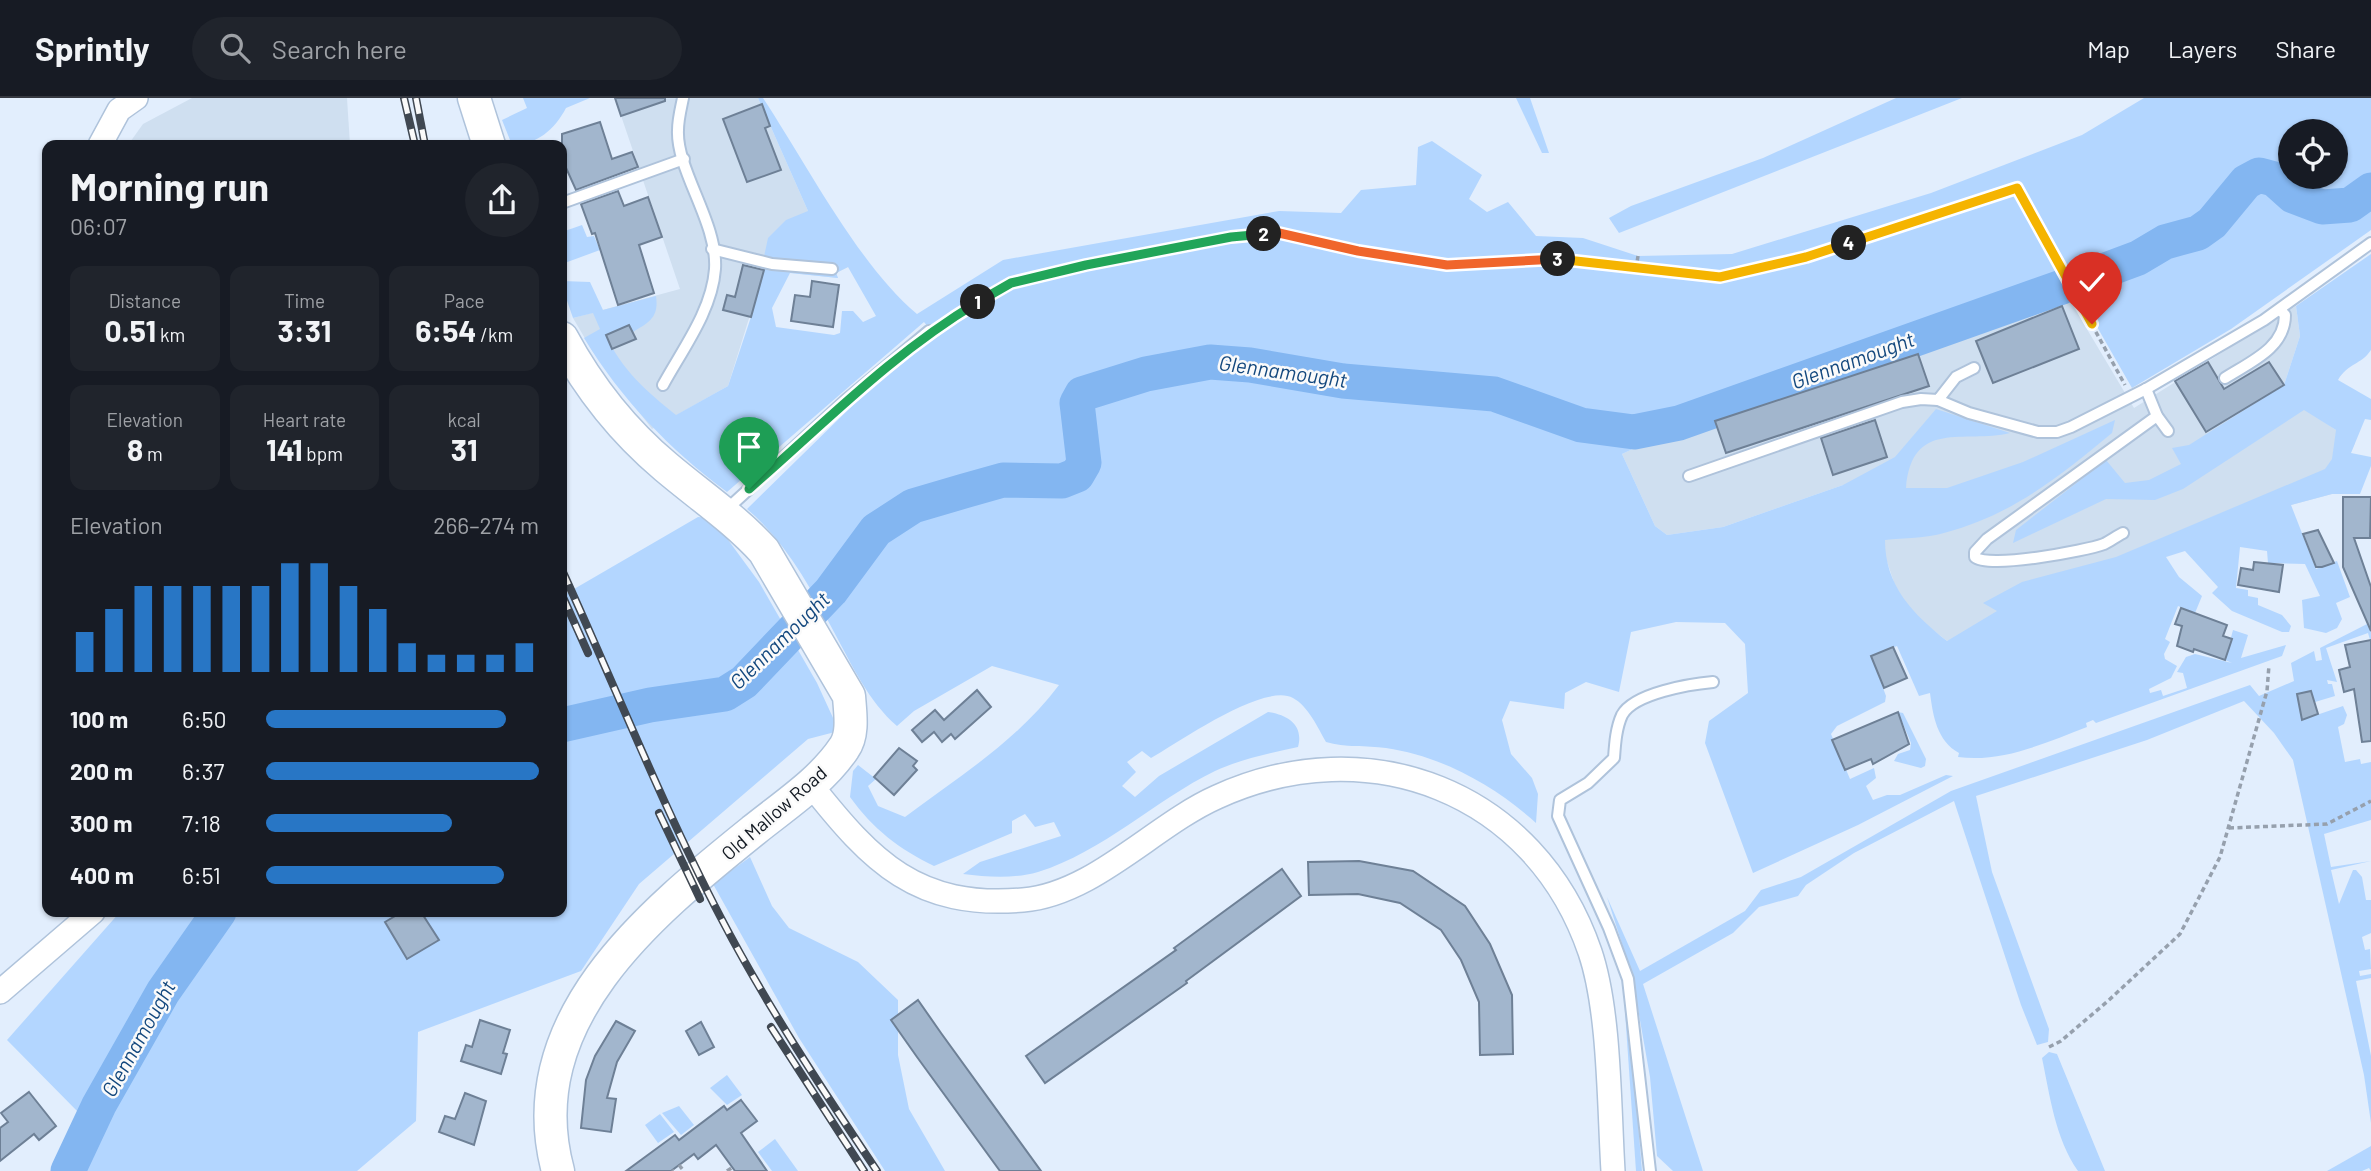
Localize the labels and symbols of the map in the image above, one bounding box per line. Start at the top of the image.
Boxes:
pin: 2 [1246,216,1282,252]
pin: 4 [1832,226,1867,260]
pin: 3 [1540,242,1576,276]
pin [2062,252,2122,324]
pin: 1 [960,284,996,320]
water label: Glennamought [1788,326,1918,393]
water label: Glennamought [1218,349,1349,392]
pin [719,417,779,489]
water label: Glennamought [724,586,835,694]
street label: Old Mallow Road [716,761,831,865]
water label: Glennamought [95,975,180,1101]

